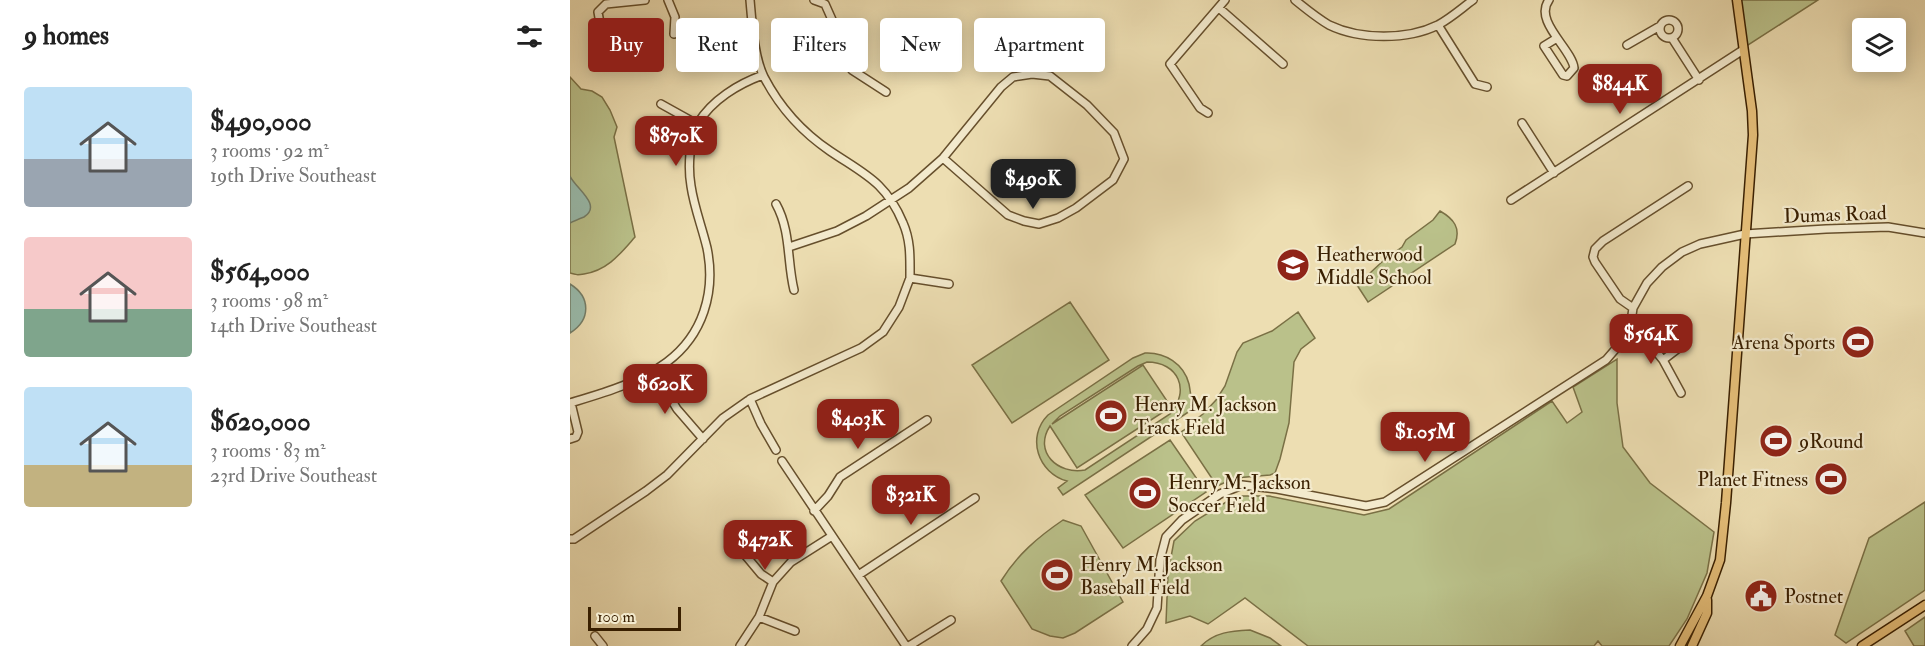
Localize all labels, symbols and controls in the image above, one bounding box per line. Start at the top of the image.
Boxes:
chip: Buy [588,18,664,72]
chip: Rent [676,18,759,72]
chip: Filters [771,18,868,72]
chip: New [880,18,962,72]
chip: Apartment [974,18,1105,72]
map controls [1852,18,1906,72]
button: layers [1852,18,1906,72]
text: 9 homes [24,20,109,52]
icon: filters [513,20,546,53]
pin: $844K [1578,64,1662,115]
text: $844K [1592,71,1648,96]
text: $490,000 [210,106,312,138]
icon: home [72,111,144,183]
pin: $870K [634,116,718,167]
text: $870K [649,123,703,148]
text: 3 rooms · 92 m² [210,138,329,163]
pin: $490K [991,159,1075,210]
text: 19th Drive Southeast [210,163,376,188]
text: $490K [1005,166,1061,191]
street label: Dumas Road [1783,200,1887,229]
place label: Heatherwood Middle School [1316,242,1432,290]
school or university icon: Heatherwood Middle School [1275,247,1311,283]
text: $564,000 [210,256,310,288]
icon: home [72,261,144,333]
text: 3 rooms · 98 m² [210,288,328,313]
text: 14th Drive Southeast [210,313,377,338]
pin: $564K [1609,314,1693,365]
text: $564K [1624,321,1678,346]
sports icon: Arena Sports [1840,324,1876,360]
place label: Arena Sports [1731,330,1835,356]
pin: $620K [623,364,707,415]
text: $620K [637,371,693,396]
place label: Henry M. Jackson Track Field [1134,392,1277,440]
sports icon: Henry M. Jackson Track Field [1093,398,1129,434]
pin: $403K [816,399,900,450]
text: $620,000 [210,406,311,438]
text: $403K [831,406,885,431]
icon: home [72,411,144,483]
pin: $1.05M [1376,412,1474,463]
text: $1.05M [1395,419,1455,444]
sports icon: 9Round [1758,423,1794,459]
place label: 9Round [1797,429,1864,454]
text: 3 rooms · 83 m² [210,438,326,463]
sports icon: Planet Fitness [1813,461,1849,497]
text: 23rd Drive Southeast [210,463,377,488]
place label: Planet Fitness [1697,467,1808,492]
place label: Henry M. Jackson Soccer Field [1168,470,1311,518]
pin: $321K [869,475,953,526]
sports icon: Henry M. Jackson Soccer Field [1127,475,1163,511]
text: $321K [886,482,936,507]
pin: $472K [723,520,807,571]
text: $472K [738,527,792,552]
place label: Henry M. Jackson Baseball Field [1080,552,1223,600]
sports icon: Henry M. Jackson Baseball Field [1039,557,1075,593]
public building icon: Postnet [1743,578,1779,614]
place label: Postnet [1784,584,1844,609]
scale bar [588,604,681,632]
text: 100 m [597,607,635,627]

